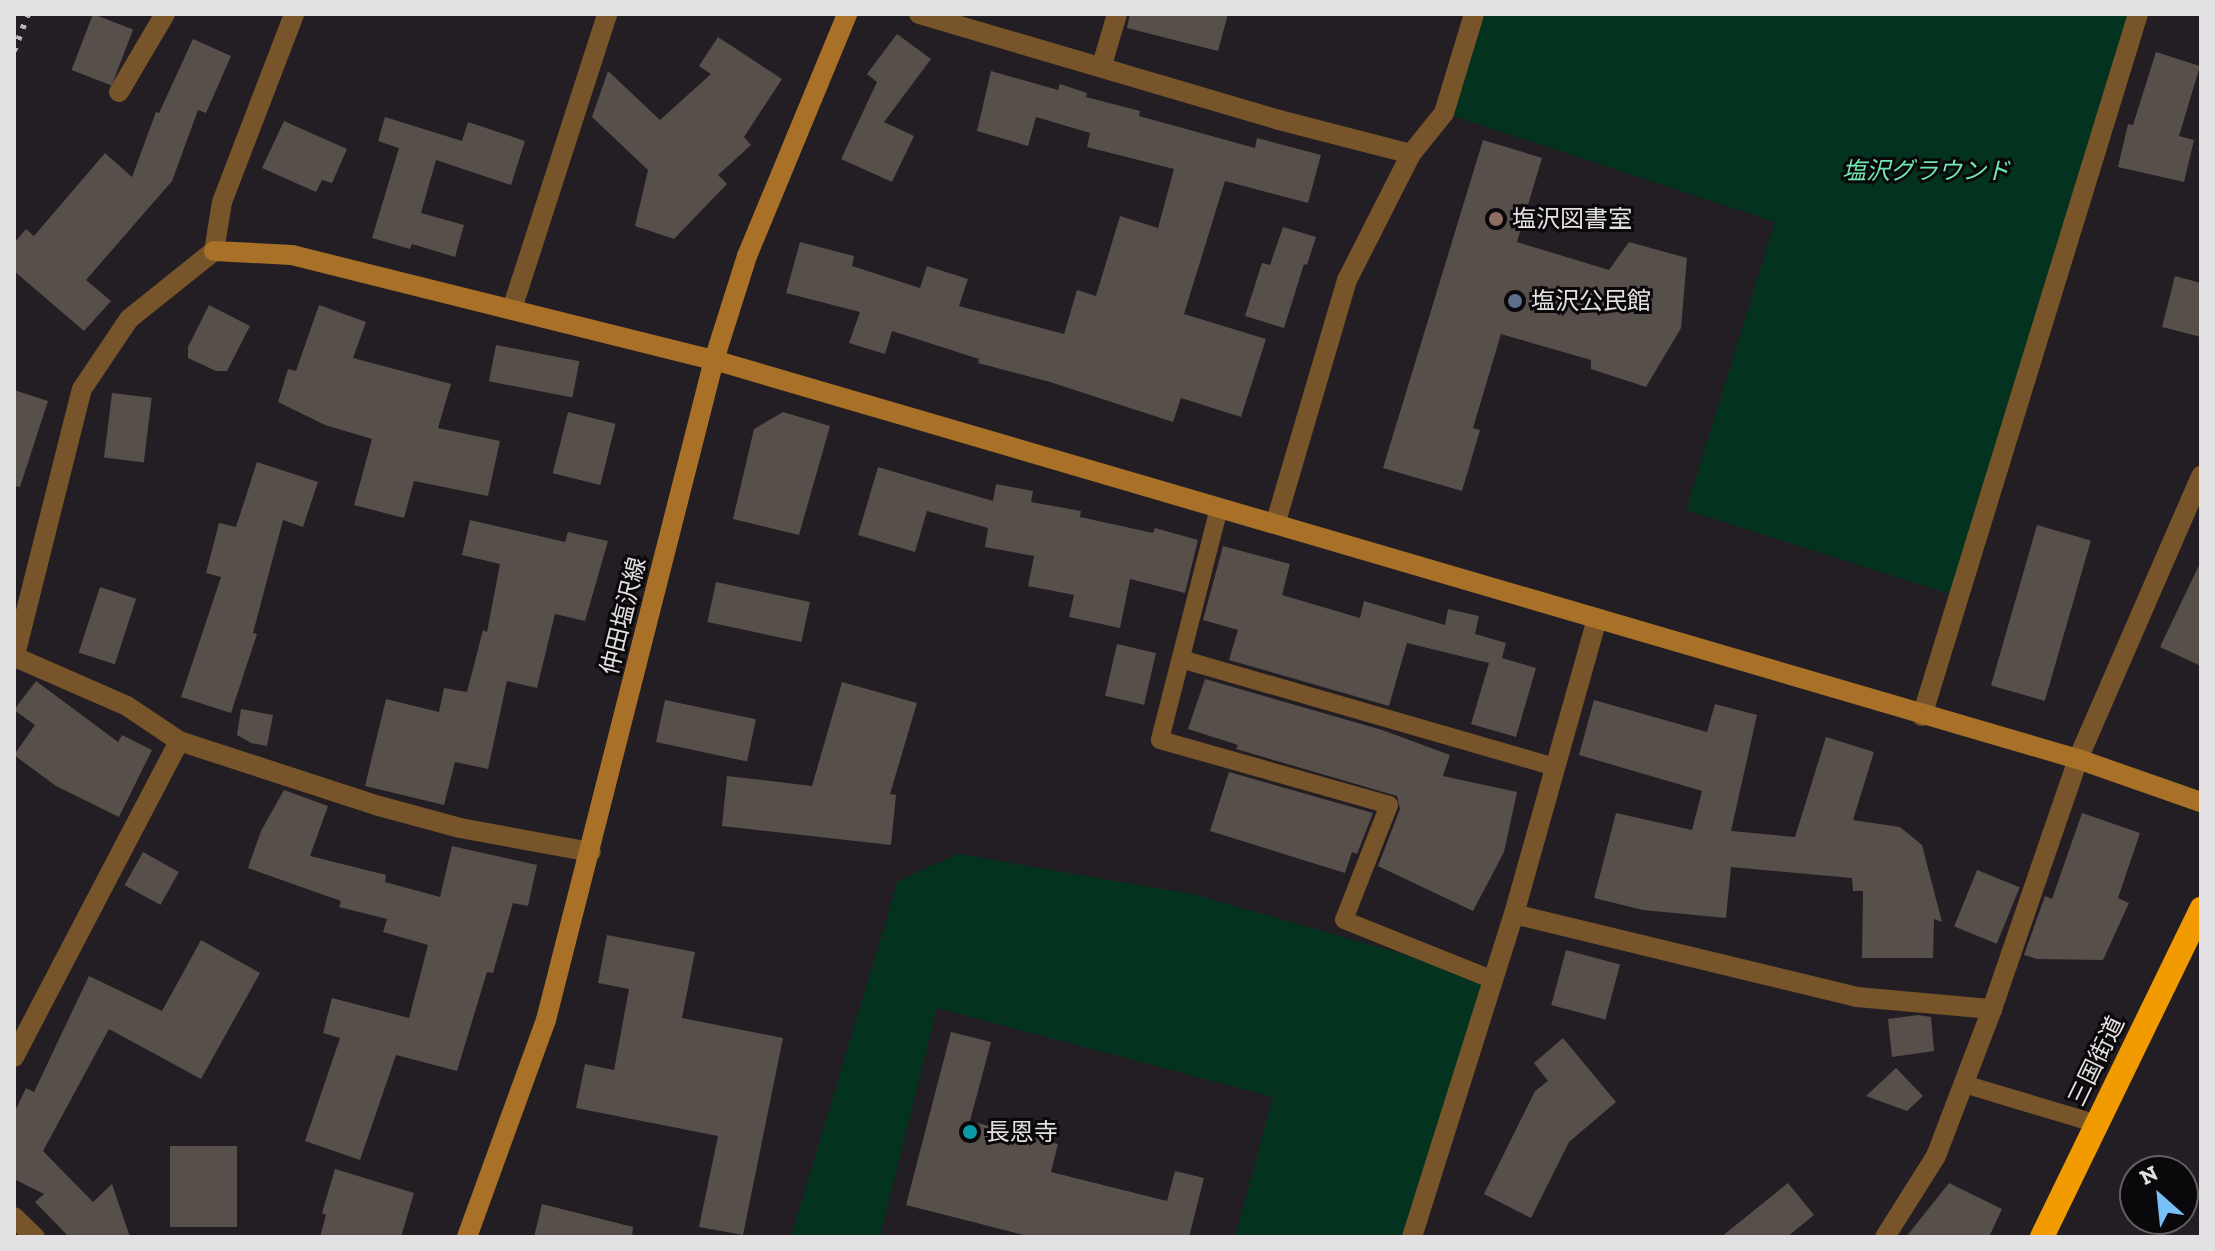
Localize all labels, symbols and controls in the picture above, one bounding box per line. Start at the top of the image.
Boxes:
park label: 塩沢グラウンド [1842,157,2010,185]
place label: 塩沢図書室 [1512,205,1632,233]
marker: 塩沢図書室 [1487,210,1505,228]
place label: 塩沢公民館 [1531,287,1651,315]
marker: 塩沢公民館 [1506,292,1524,310]
street label: 仲田塩沢線 [595,554,651,678]
street label: 三国街道 [2062,1012,2130,1110]
place label: 長恩寺 [986,1118,1058,1146]
marker: 長恩寺 [961,1123,979,1141]
north arrow [2119,1155,2199,1235]
text: N [2135,1159,2162,1191]

